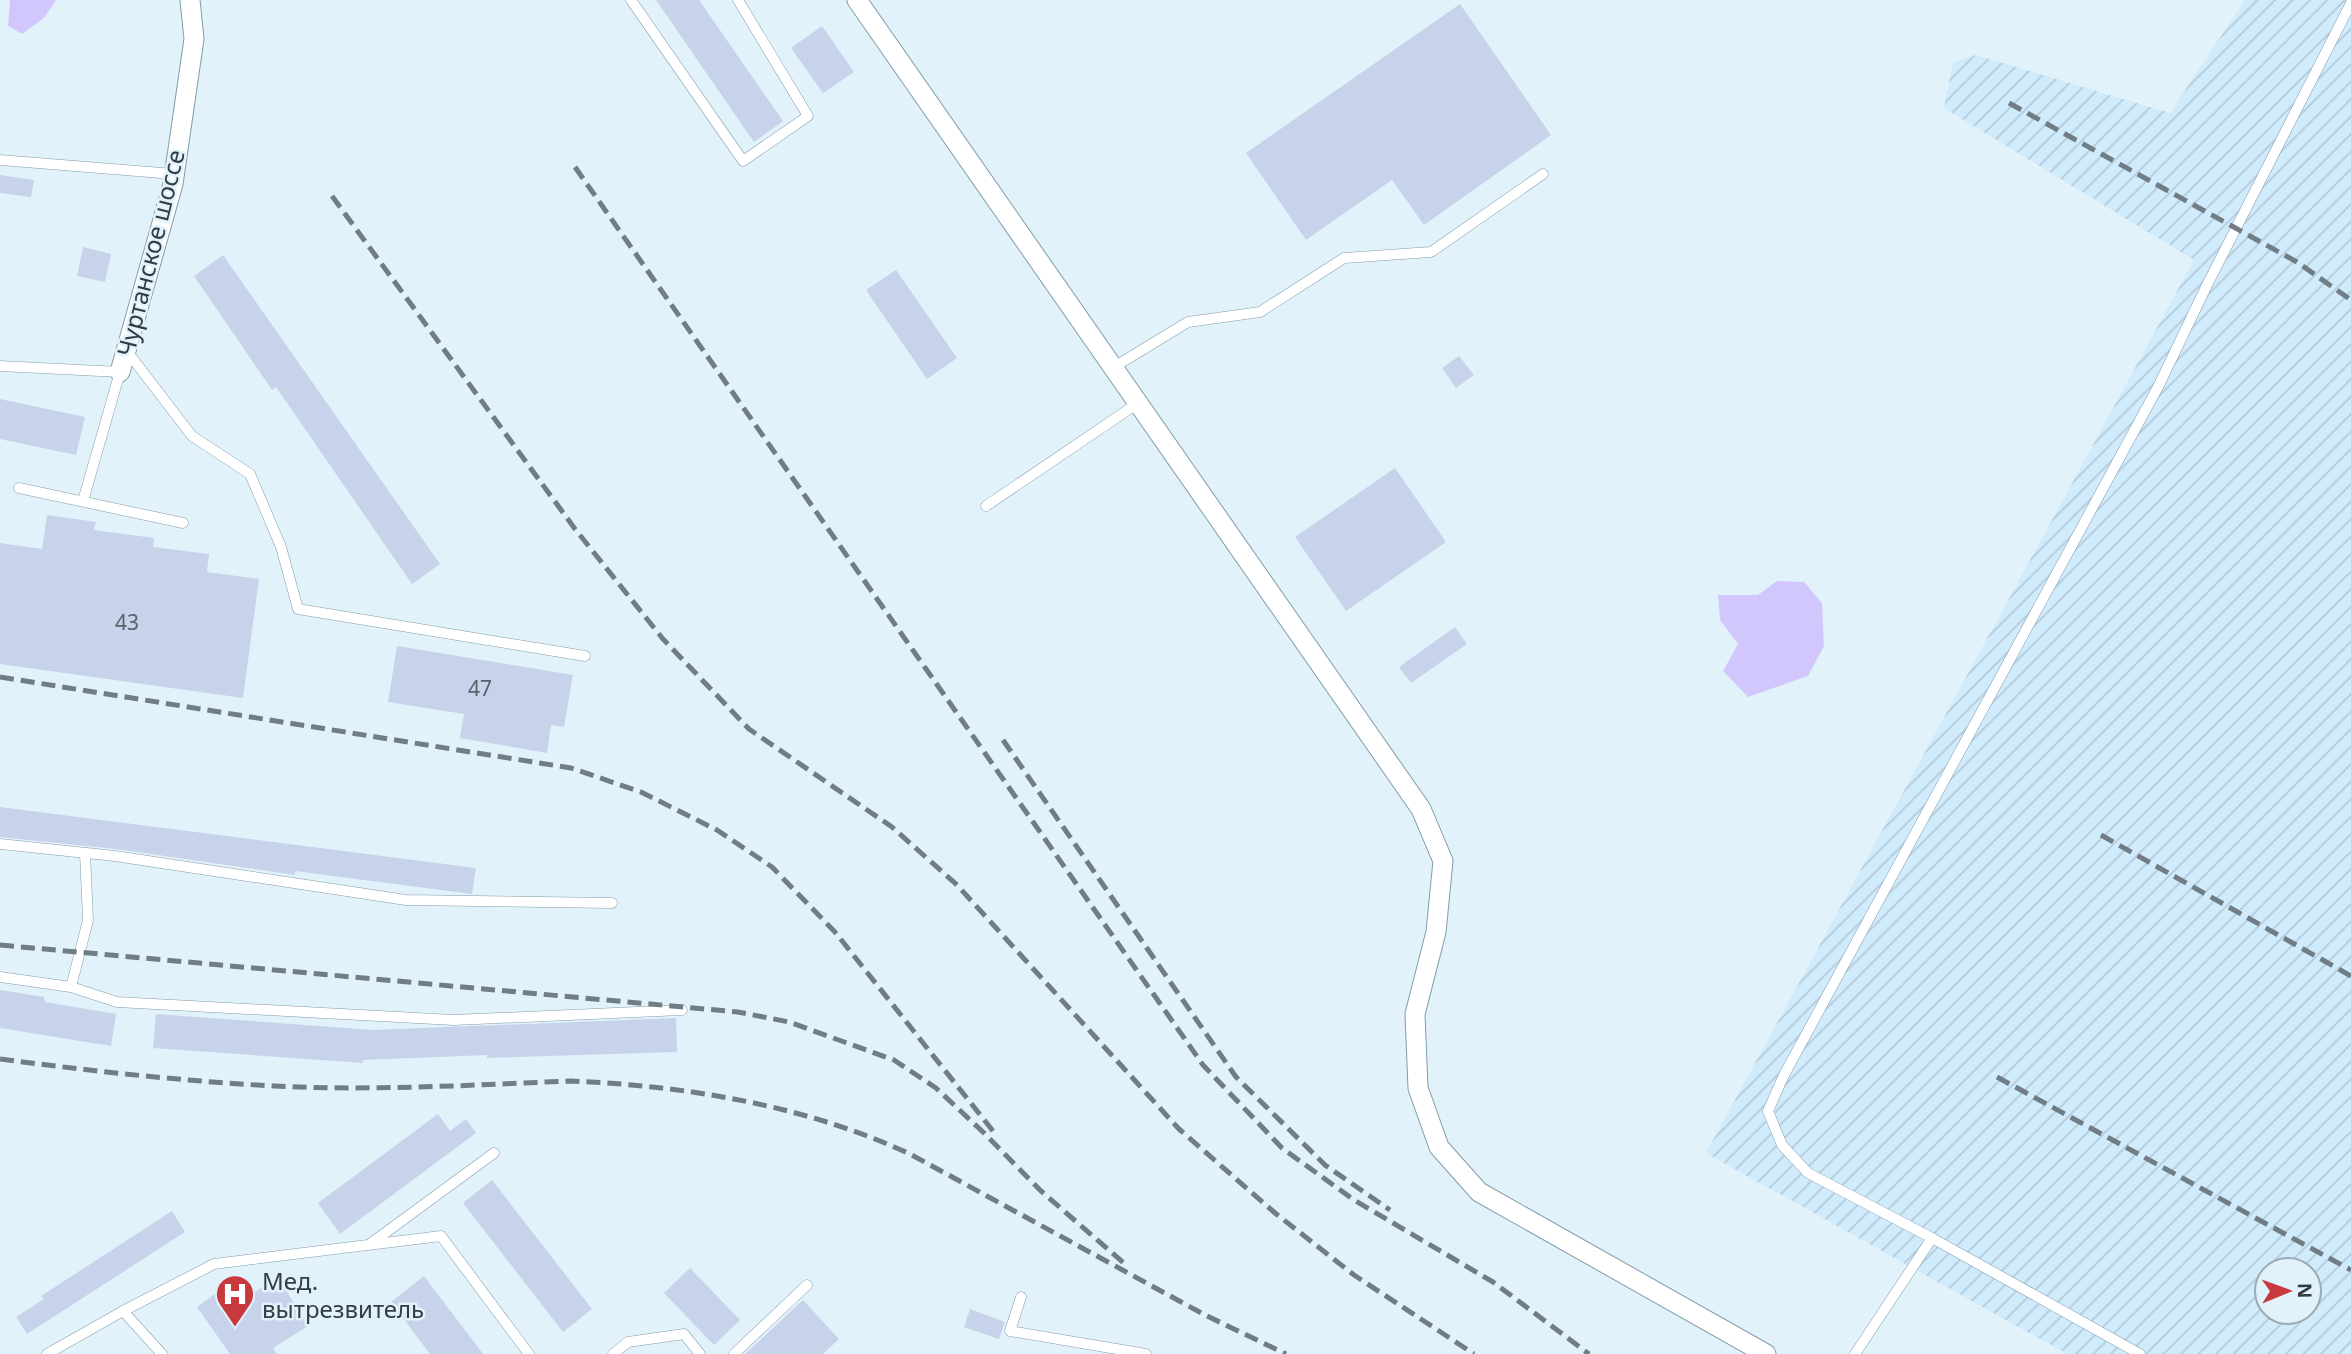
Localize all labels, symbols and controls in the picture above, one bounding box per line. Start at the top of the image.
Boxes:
street label: Чуртанское шоссе [108,146,192,360]
house number: 43 [115,608,139,636]
house number: 47 [468,674,492,702]
north arrow [2253,1256,2323,1326]
place label: Мед. вытрезвитель [262,1264,424,1325]
hospital icon: Мед. вытрезвитель [214,1273,256,1328]
text: N [2292,1283,2318,1299]

